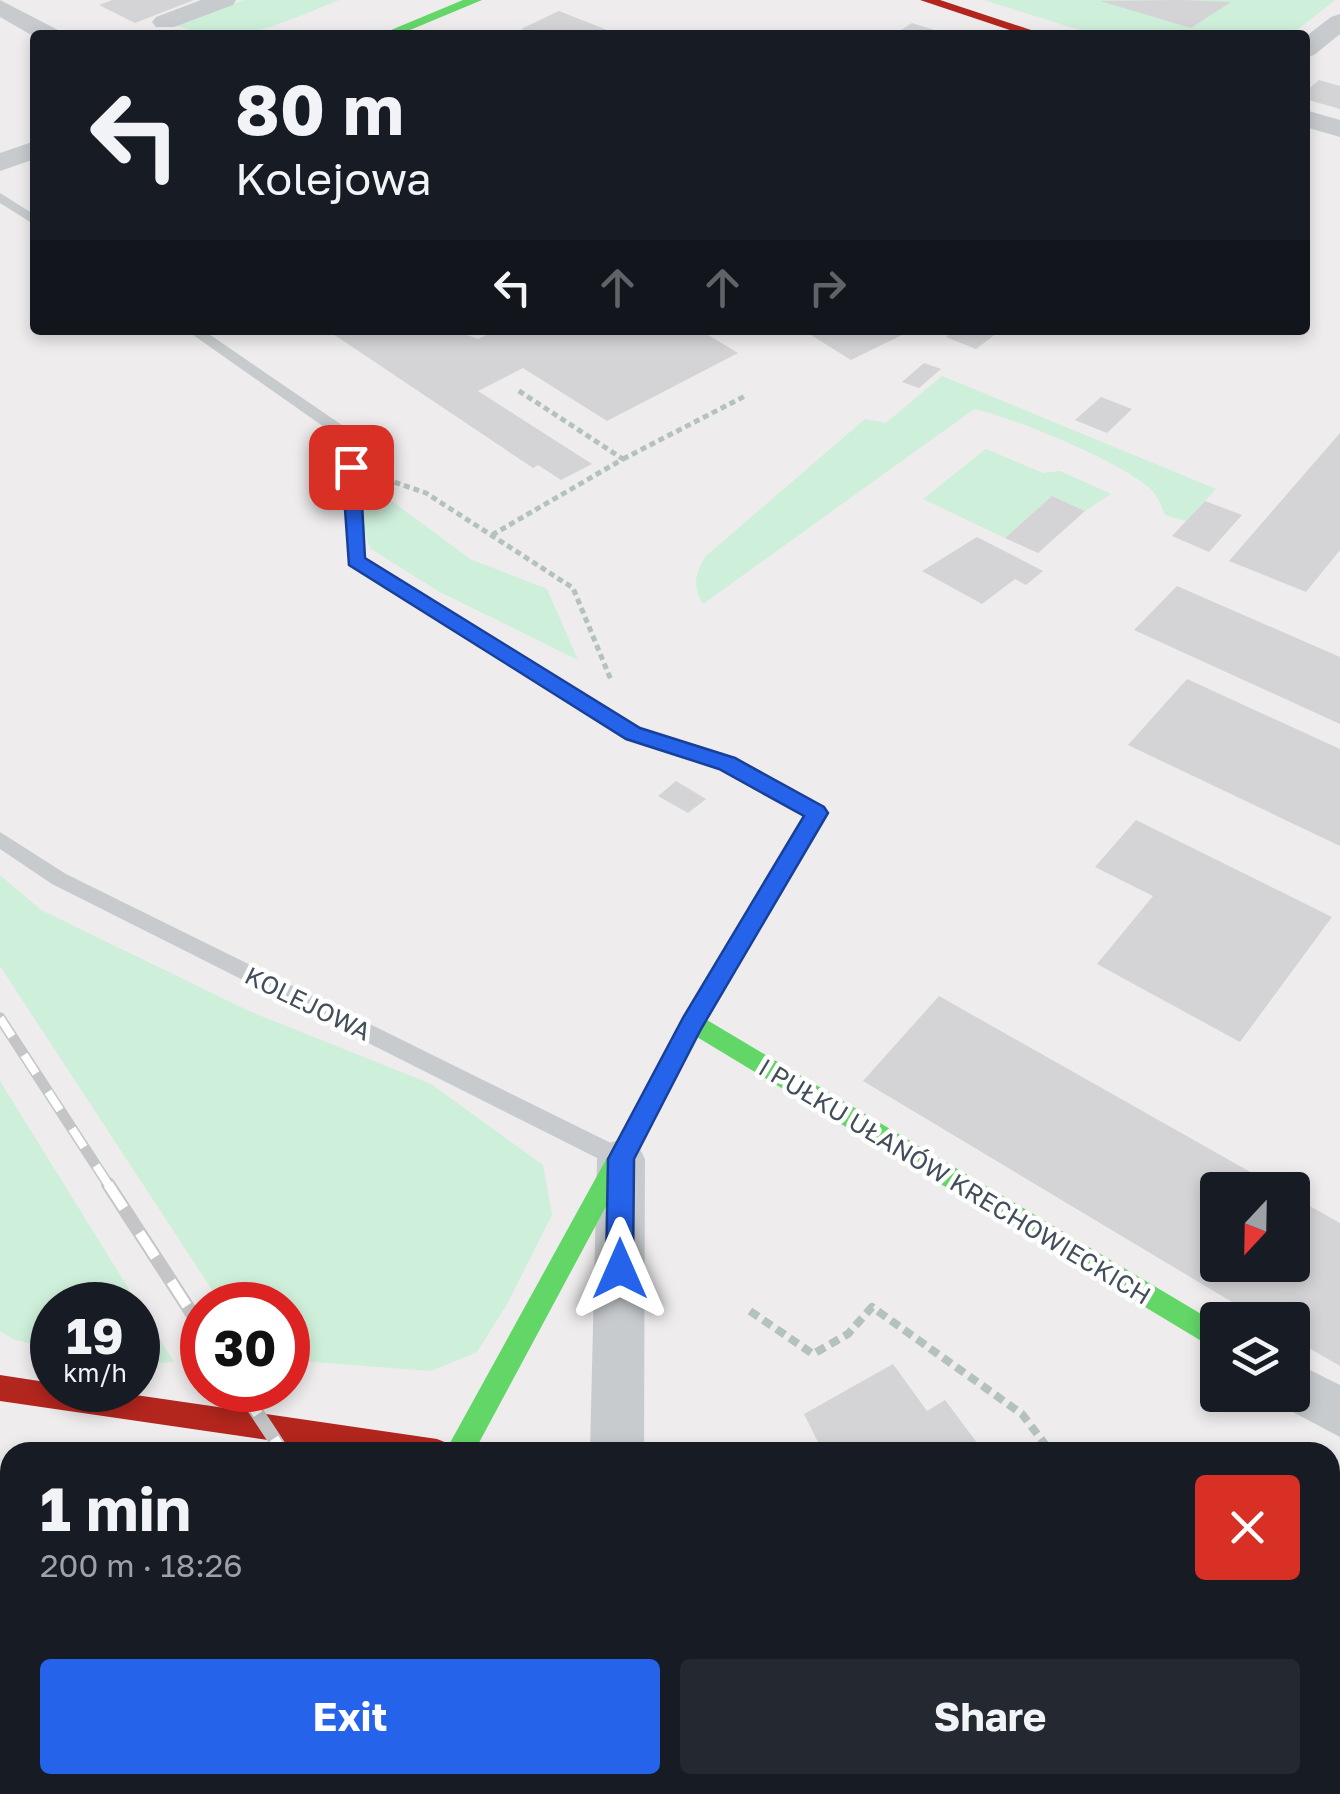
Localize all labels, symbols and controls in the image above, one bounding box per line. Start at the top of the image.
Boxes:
text: 80 m [235,66,404,150]
icon: left [70,70,200,200]
text: Kolejowa [235,151,432,205]
icon: left [485,260,540,315]
icon: ahead [590,260,645,315]
icon: ahead [695,260,750,315]
icon: right [800,260,855,315]
pin [309,425,394,510]
icon: arrive [324,440,379,495]
street label: KOLEJOWA [240,959,376,1047]
street label: I PUŁKU UŁANÓW KRECHOWIECKICH [753,1051,1157,1311]
north arrow [1200,1172,1310,1282]
map controls [1200,1172,1310,1412]
position arrow [568,1217,672,1321]
speed limit sign: 30 [180,1282,310,1412]
button: layers [1200,1302,1310,1412]
text: 19 [66,1305,124,1365]
text: km/h [63,1357,127,1388]
text: 1 min [40,1472,191,1544]
button: close [1195,1475,1300,1580]
text: 200 m · 18:26 [40,1546,243,1584]
button: Exit [40,1659,660,1774]
button: Share [680,1659,1300,1774]

